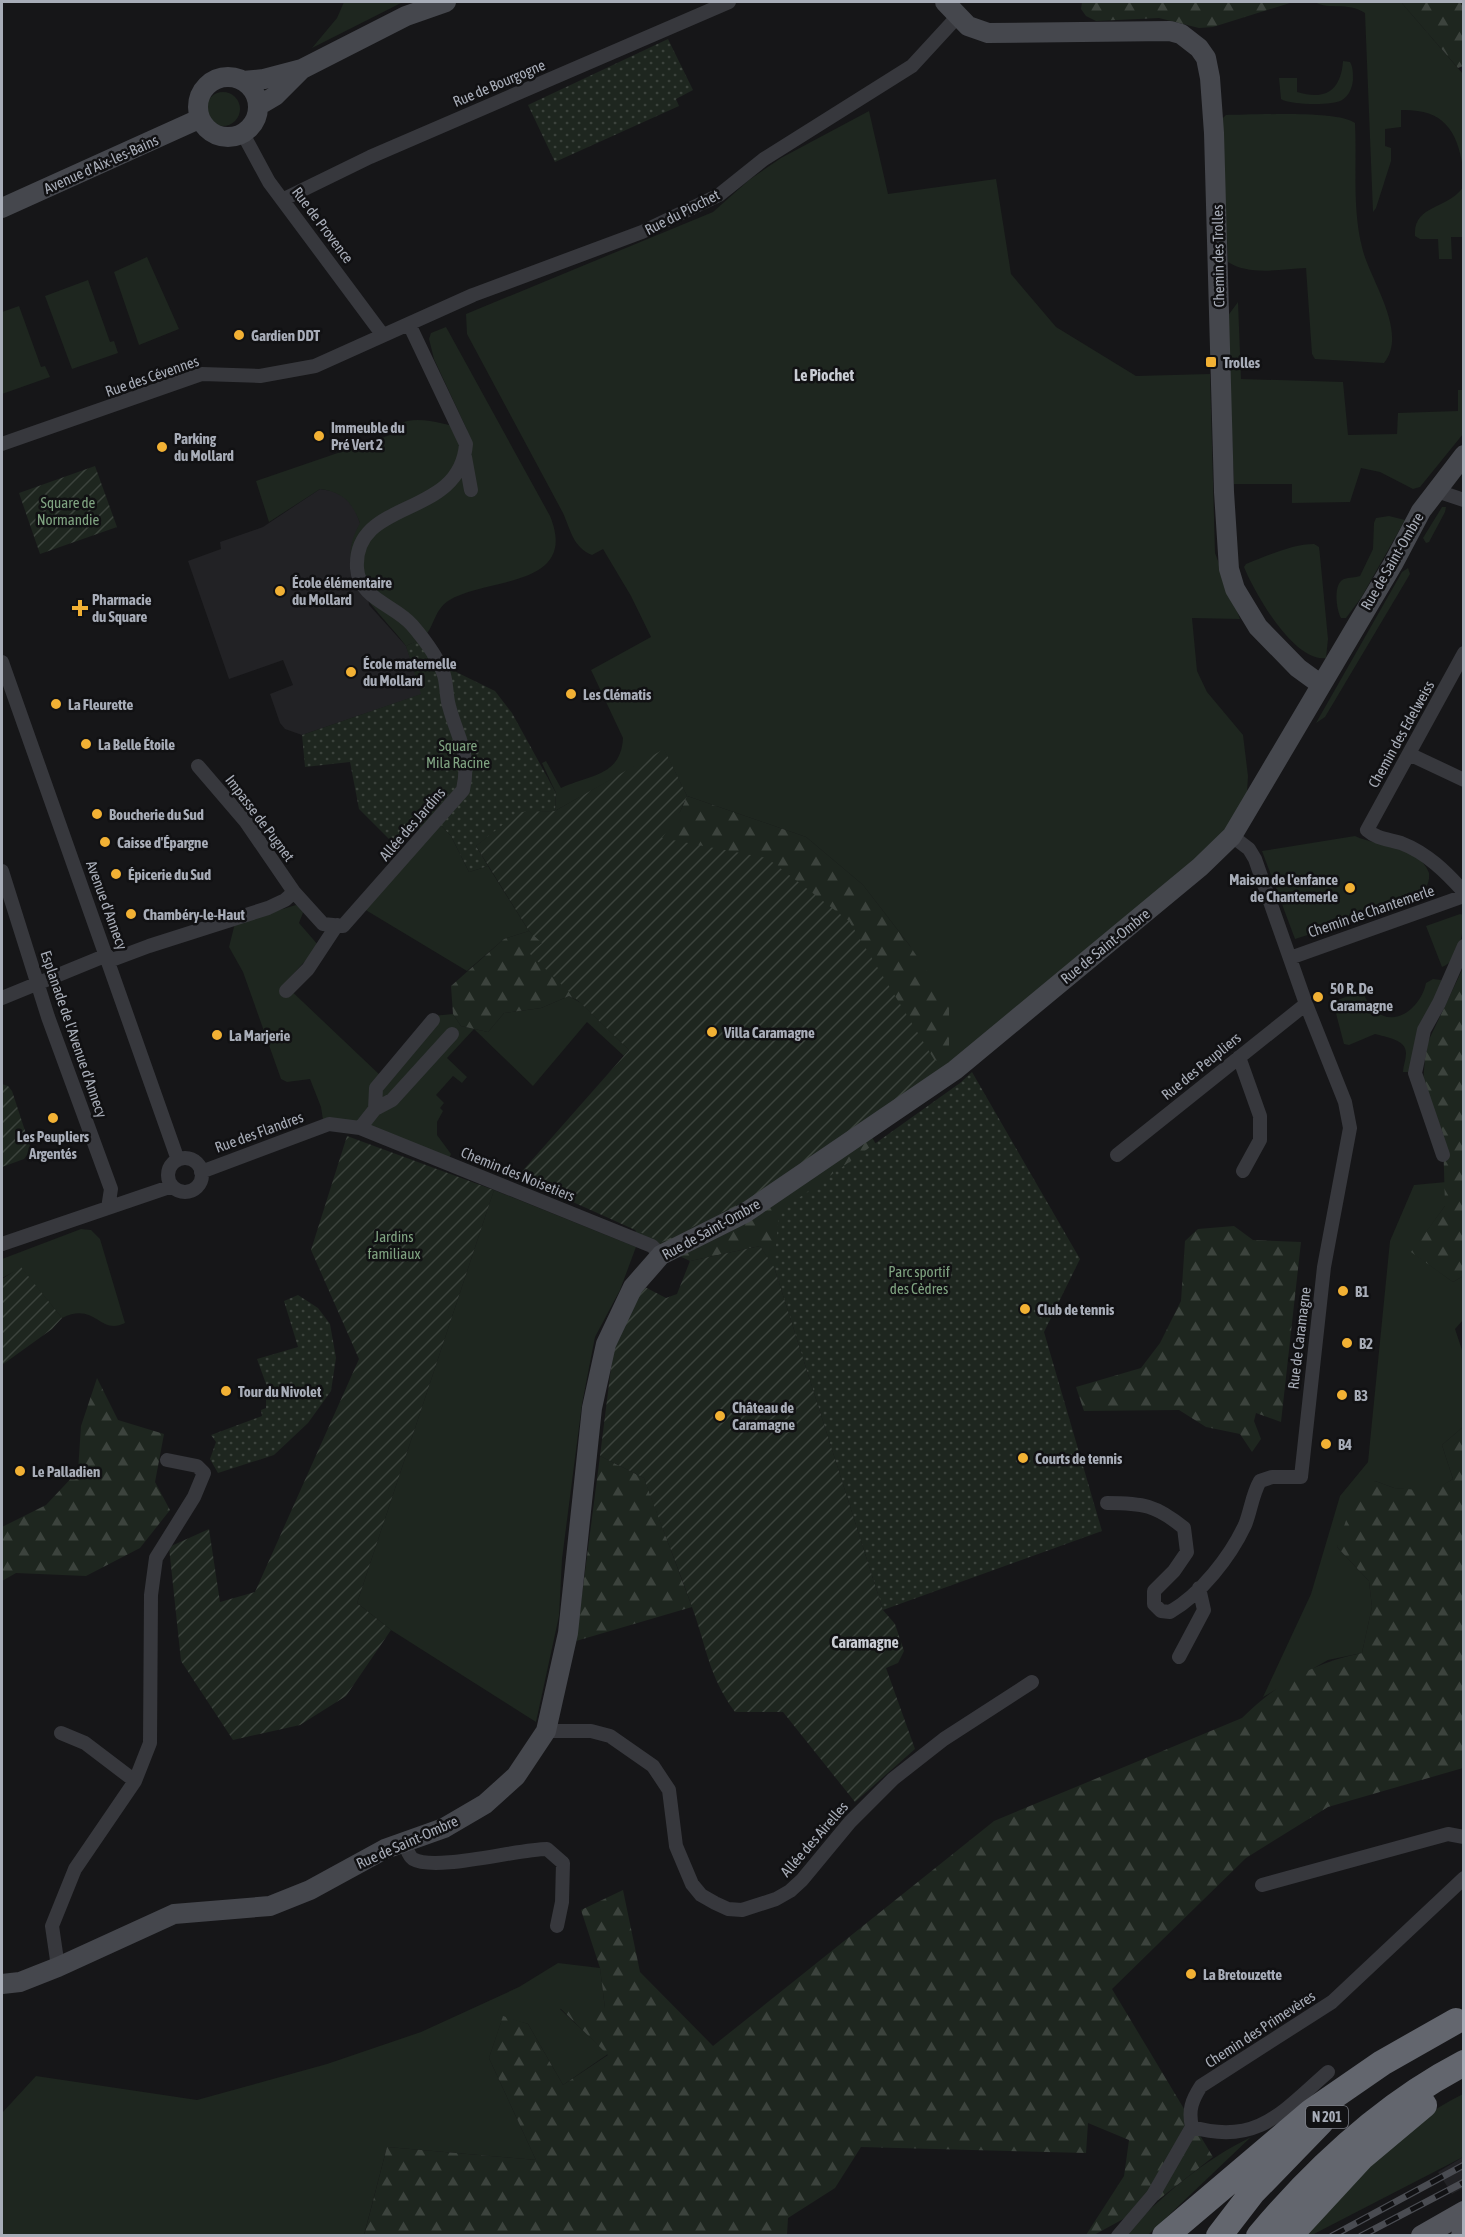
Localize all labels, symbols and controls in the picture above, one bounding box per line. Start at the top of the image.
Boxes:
street label: Rue de Bourgogne [450,56,548,110]
street label: Avenue d'Aix-les-Bains [41,131,161,197]
street label: Rue de Provence [289,184,357,266]
street label: Rue du Piochet [642,186,722,238]
street label: Chemin des Trolles [1209,204,1227,308]
place label: Gardien DDT [251,327,321,344]
marker: Gardien DDT [232,328,246,342]
street label: Rue des Cévennes [103,352,201,400]
place label: Trolles [1223,354,1261,371]
marker: Trolles [1204,355,1218,369]
district label: Le Piochet [794,366,854,384]
place label: Immeuble du Pré Vert 2 [331,419,405,453]
marker: Immeuble du Pré Vert 2 [312,429,326,443]
place label: Parking du Mollard [174,430,234,464]
marker: Parking du Mollard [155,440,169,454]
park label: Square de Normandie [37,494,100,528]
street label: Rue de Saint-Ombre [1357,509,1427,613]
place label: École élémentaire du Mollard [292,574,392,608]
marker: École élémentaire du Mollard [273,584,287,598]
place label: Pharmacie du Square [92,591,152,625]
marker: Pharmacie du Square [73,601,87,615]
place label: École maternelle du Mollard [363,655,457,689]
marker: École maternelle du Mollard [344,665,358,679]
street label: Chemin des Edelweiss [1365,678,1437,790]
place label: Les Clématis [583,686,652,703]
marker: Les Clématis [564,687,578,701]
place label: La Fleurette [68,696,133,713]
marker: La Fleurette [49,697,63,711]
place label: La Belle Étoile [98,736,175,753]
marker: La Belle Étoile [79,737,93,751]
park label: Square Mila Racine [426,737,490,771]
street label: Impasse de Pugnet [222,772,298,864]
street label: Allée des Jardins [376,784,448,864]
place label: Boucherie du Sud [109,806,204,823]
marker: Boucherie du Sud [90,807,104,821]
place label: Caisse d'Épargne [117,834,208,851]
marker: Caisse d'Épargne [98,835,112,849]
street label: Avenue d'Annecy [83,858,131,952]
place label: Épicerie du Sud [128,866,211,883]
marker: Épicerie du Sud [109,867,123,881]
place label: Maison de l'enfance de Chantemerle [1229,871,1338,905]
street label: Chemin de Chantemerle [1306,881,1436,941]
marker: Maison de l'enfance de Chantemerle [1343,881,1357,895]
street label: Rue de Saint-Ombre [1057,905,1153,987]
place label: Chambéry-le-Haut [143,906,245,923]
marker: Chambéry-le-Haut [124,907,138,921]
street label: Esplanade de l'Avenue d'Annecy [37,948,111,1120]
place label: 50 R. De Caramagne [1330,980,1393,1014]
marker: 50 R. De Caramagne [1311,990,1325,1004]
place label: Villa Caramagne [723,1024,815,1041]
marker: Villa Caramagne [705,1025,719,1039]
place label: La Marjerie [229,1027,290,1044]
marker: La Marjerie [210,1028,224,1042]
street label: Rue des Peupliers [1158,1029,1244,1103]
street label: Rue des Flandres [212,1108,306,1156]
marker: Les Peupliers Argentés [46,1111,60,1125]
place label: Les Peupliers Argentés [17,1128,90,1162]
street label: Chemin des Noisetiers [459,1143,577,1205]
street label: Rue de Saint-Ombre [659,1195,763,1263]
park label: Jardins familiaux [367,1228,421,1262]
park label: Parc sportif des Cèdres [888,1263,950,1297]
place label: B1 [1355,1283,1369,1300]
marker: B1 [1336,1284,1350,1298]
street label: Rue de Caramagne [1284,1286,1314,1390]
place label: Club de tennis [1037,1301,1115,1318]
marker: Club de tennis [1018,1302,1032,1316]
place label: B2 [1359,1335,1373,1352]
marker: B2 [1340,1336,1354,1350]
place label: Tour du Nivolet [238,1383,322,1400]
marker: Tour du Nivolet [219,1384,233,1398]
place label: B3 [1354,1387,1368,1404]
marker: B3 [1335,1388,1349,1402]
place label: Château de Caramagne [732,1399,795,1433]
marker: Château de Caramagne [713,1409,727,1423]
place label: B4 [1338,1436,1352,1453]
marker: B4 [1319,1437,1333,1451]
place label: Courts de tennis [1035,1450,1123,1467]
marker: Courts de tennis [1016,1451,1030,1465]
place label: Le Palladien [32,1463,100,1480]
marker: Le Palladien [13,1464,27,1478]
district label: Caramagne [831,1633,899,1651]
street label: Allée des Airelles [777,1798,851,1880]
street label: Rue de Saint-Ombre [353,1812,461,1872]
place label: La Bretouzette [1203,1966,1282,1983]
marker: La Bretouzette [1184,1967,1198,1981]
street label: Chemin des Primevères [1202,1987,1318,2071]
road number: N 201 [1306,2106,1348,2128]

